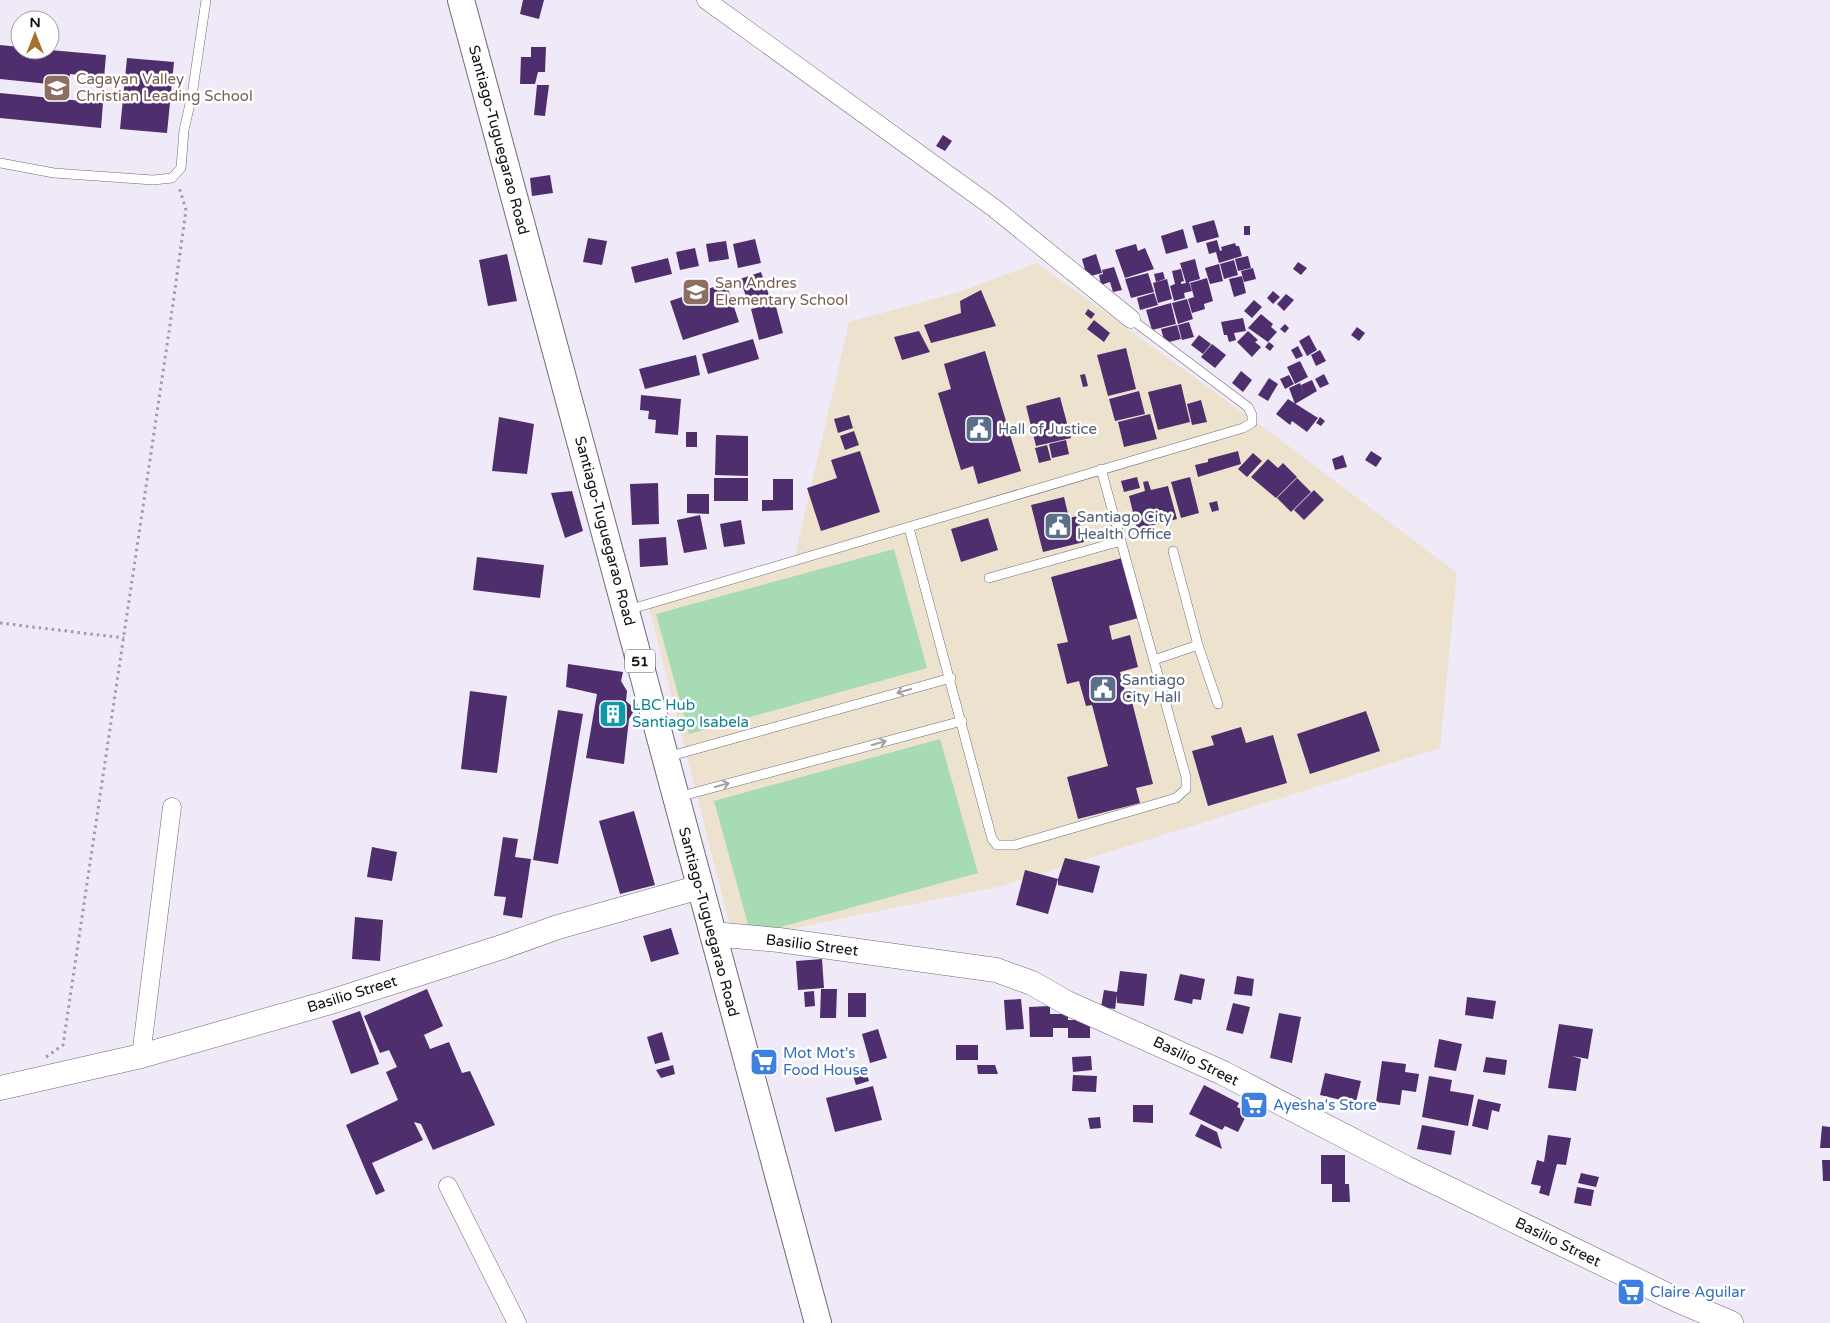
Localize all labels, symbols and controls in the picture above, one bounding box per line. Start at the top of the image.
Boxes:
north arrow [10,10,60,60]
text: N [29,14,41,31]
street label: Santiago-Tuguegarao Road [465,43,533,237]
place label: Cagayan Valley Christian Leading School [76,70,253,105]
school or university icon: Cagayan Valley Christian Leading School [42,73,72,103]
place label: San Andres Elementary School [715,274,848,309]
school or university icon: San Andres Elementary School [681,277,711,307]
public building icon: Hall of Justice [964,414,994,444]
place label: Hall of Justice [998,420,1097,438]
street label: Santiago-Tuguegarao Road [571,434,639,628]
place label: Santiago City Health Office [1077,508,1172,543]
public building icon: Santiago City Health Office [1043,511,1073,541]
road number: 51 [625,649,655,672]
place label: Santiago City Hall [1122,671,1185,706]
public building icon: Santiago City Hall [1088,674,1118,704]
one-way arrow [896,686,912,696]
place label: LBC Hub Santiago Isabela [632,696,749,731]
building icon: LBC Hub Santiago Isabela [598,699,628,729]
one-way arrow [870,738,886,747]
one-way arrow [714,780,730,790]
street label: Santiago-Tuguegarao Road [675,825,743,1019]
street label: Basilio Street [765,930,860,960]
street label: Basilio Street [305,972,399,1016]
street label: Basilio Street [1150,1032,1242,1090]
place label: Mot Mot's Food House [783,1044,868,1079]
supermarket icon: Mot Mot's Food House [749,1047,779,1077]
supermarket icon: Ayesha's Store [1239,1090,1269,1120]
place label: Ayesha's Store [1273,1096,1377,1114]
street label: Basilio Street [1512,1213,1604,1271]
supermarket icon: Claire Aguilar [1616,1277,1646,1307]
place label: Claire Aguilar [1650,1283,1746,1301]

